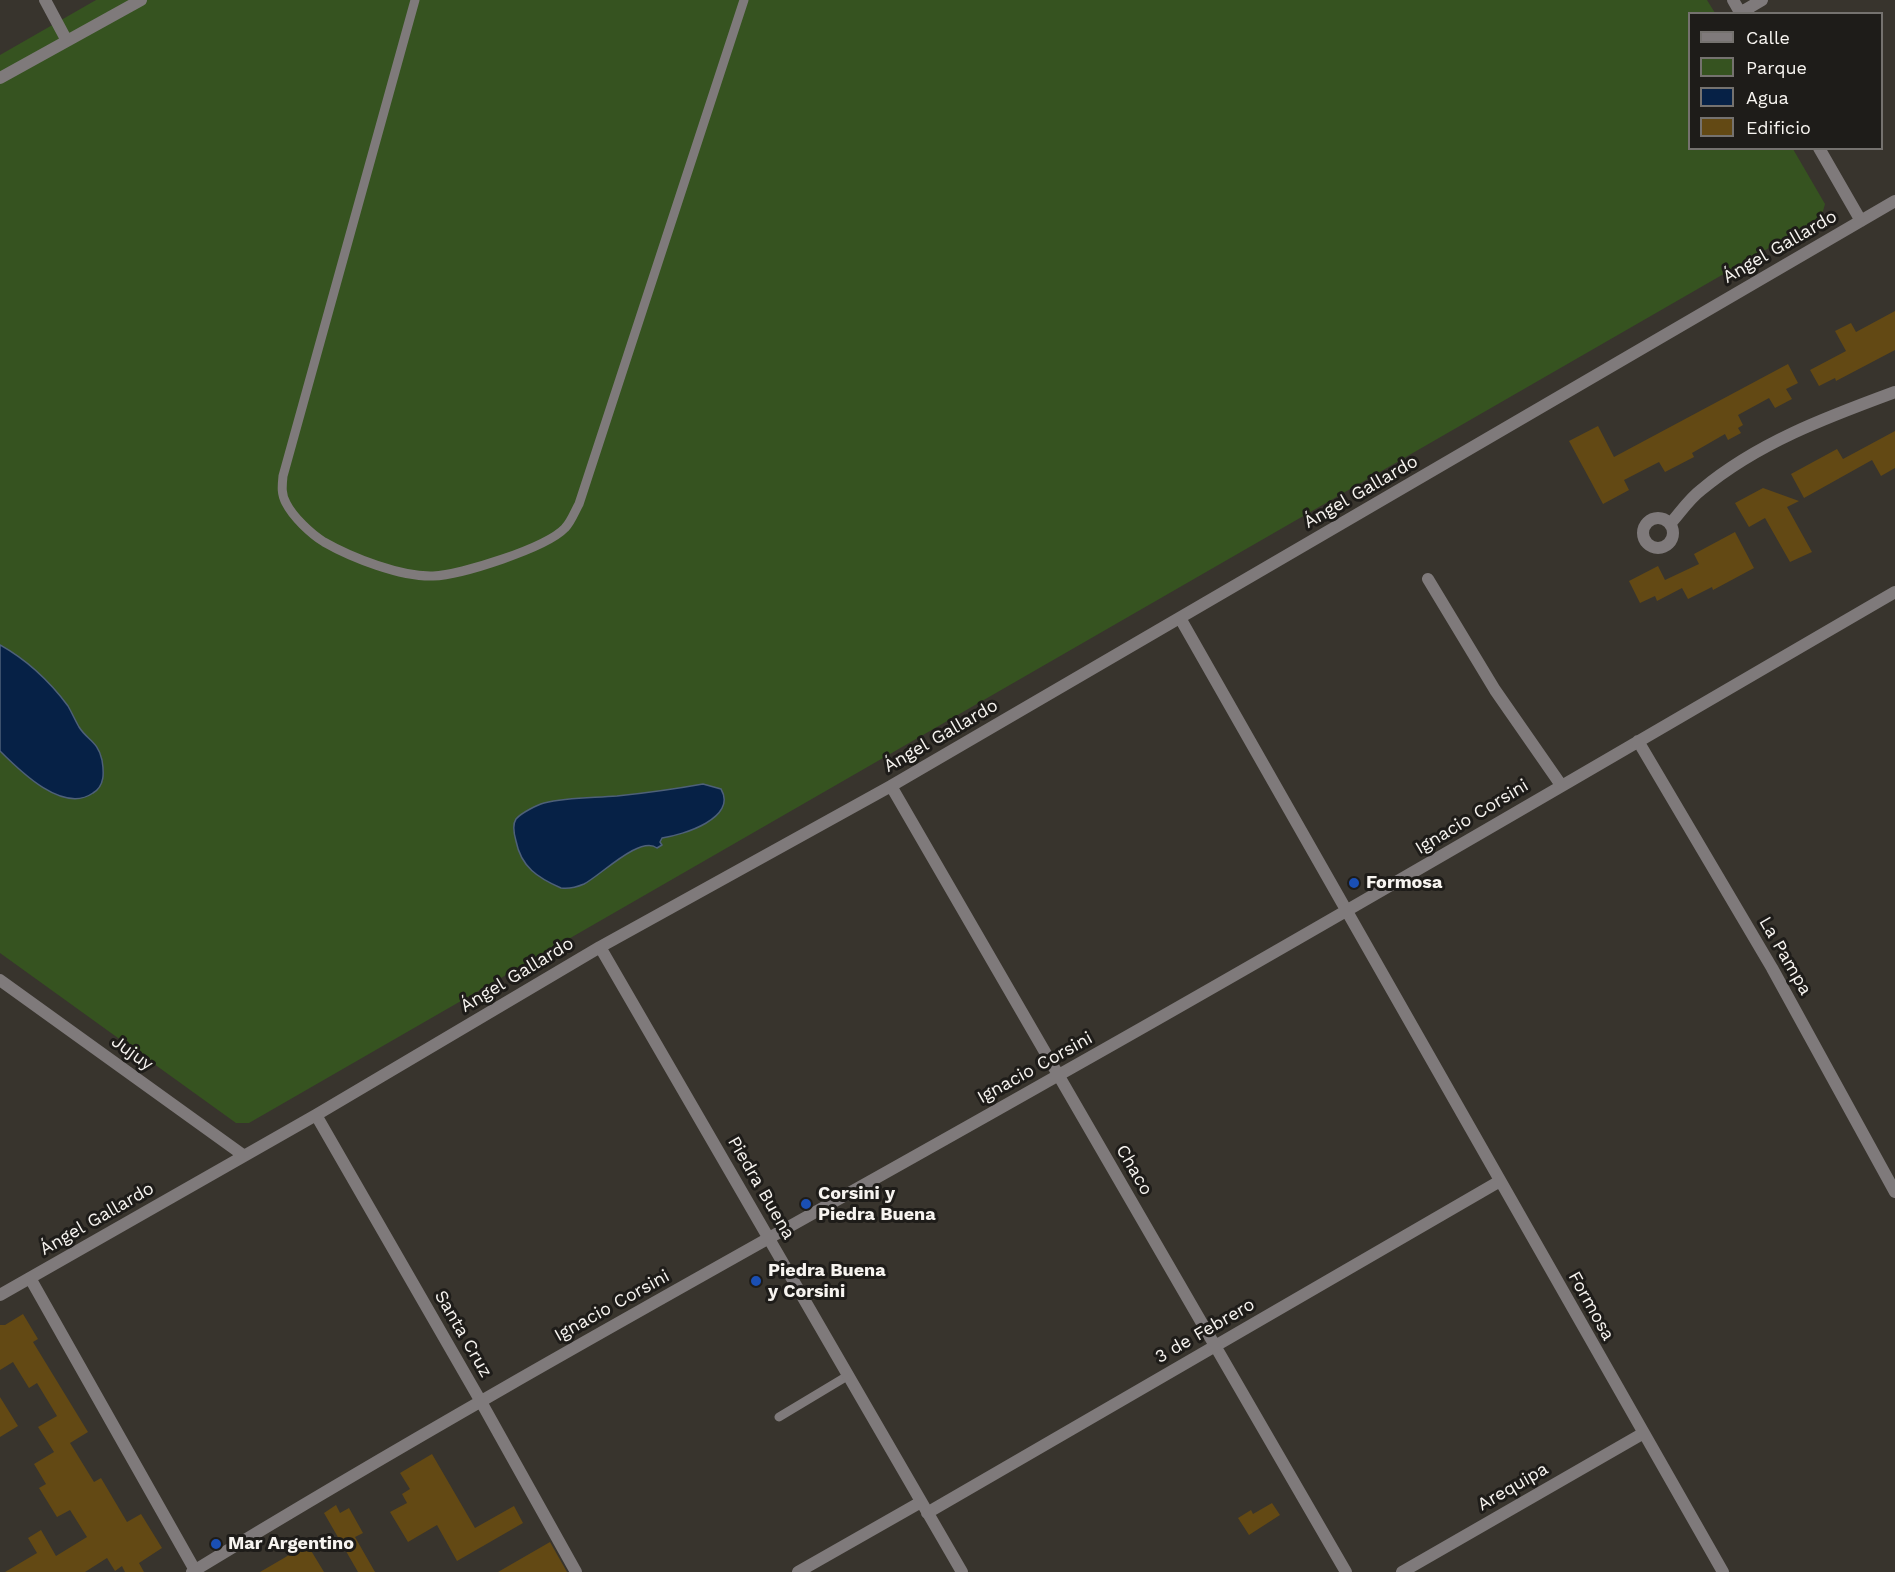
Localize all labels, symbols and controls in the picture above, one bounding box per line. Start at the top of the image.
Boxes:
legend [1688,12,1883,150]
text: Calle [1746,27,1790,48]
text: Parque [1746,57,1807,78]
text: Agua [1746,87,1789,108]
text: Edificio [1746,117,1811,138]
street label: Ángel Gallardo [1719,206,1841,288]
street label: Ángel Gallardo [1300,451,1422,533]
street label: Ángel Gallardo [880,695,1002,777]
street label: Ignacio Corsini [1412,775,1532,859]
place label: Formosa [1366,872,1442,894]
marker: Formosa [1347,876,1361,890]
street label: La Pampa [1754,913,1816,999]
street label: Ángel Gallardo [456,933,578,1017]
street label: Ignacio Corsini [974,1027,1096,1109]
street label: Jujuy [107,1031,157,1075]
street label: Piedra Buena [723,1133,799,1243]
street label: Chaco [1111,1141,1157,1199]
street label: Ángel Gallardo [36,1178,158,1260]
place label: Corsini y Piedra Buena [818,1183,936,1226]
marker: Corsini y Piedra Buena [799,1197,813,1211]
place label: Piedra Buena y Corsini [768,1260,886,1302]
street label: Ignacio Corsini [551,1265,673,1347]
street label: Formosa [1563,1268,1619,1344]
marker: Piedra Buena y Corsini [749,1274,763,1288]
street label: Santa Cruz [429,1287,497,1381]
street label: 3 de Febrero [1151,1294,1259,1368]
street label: Arequipa [1474,1458,1552,1516]
place label: Mar Argentino [228,1533,354,1555]
marker: Mar Argentino [209,1537,223,1551]

